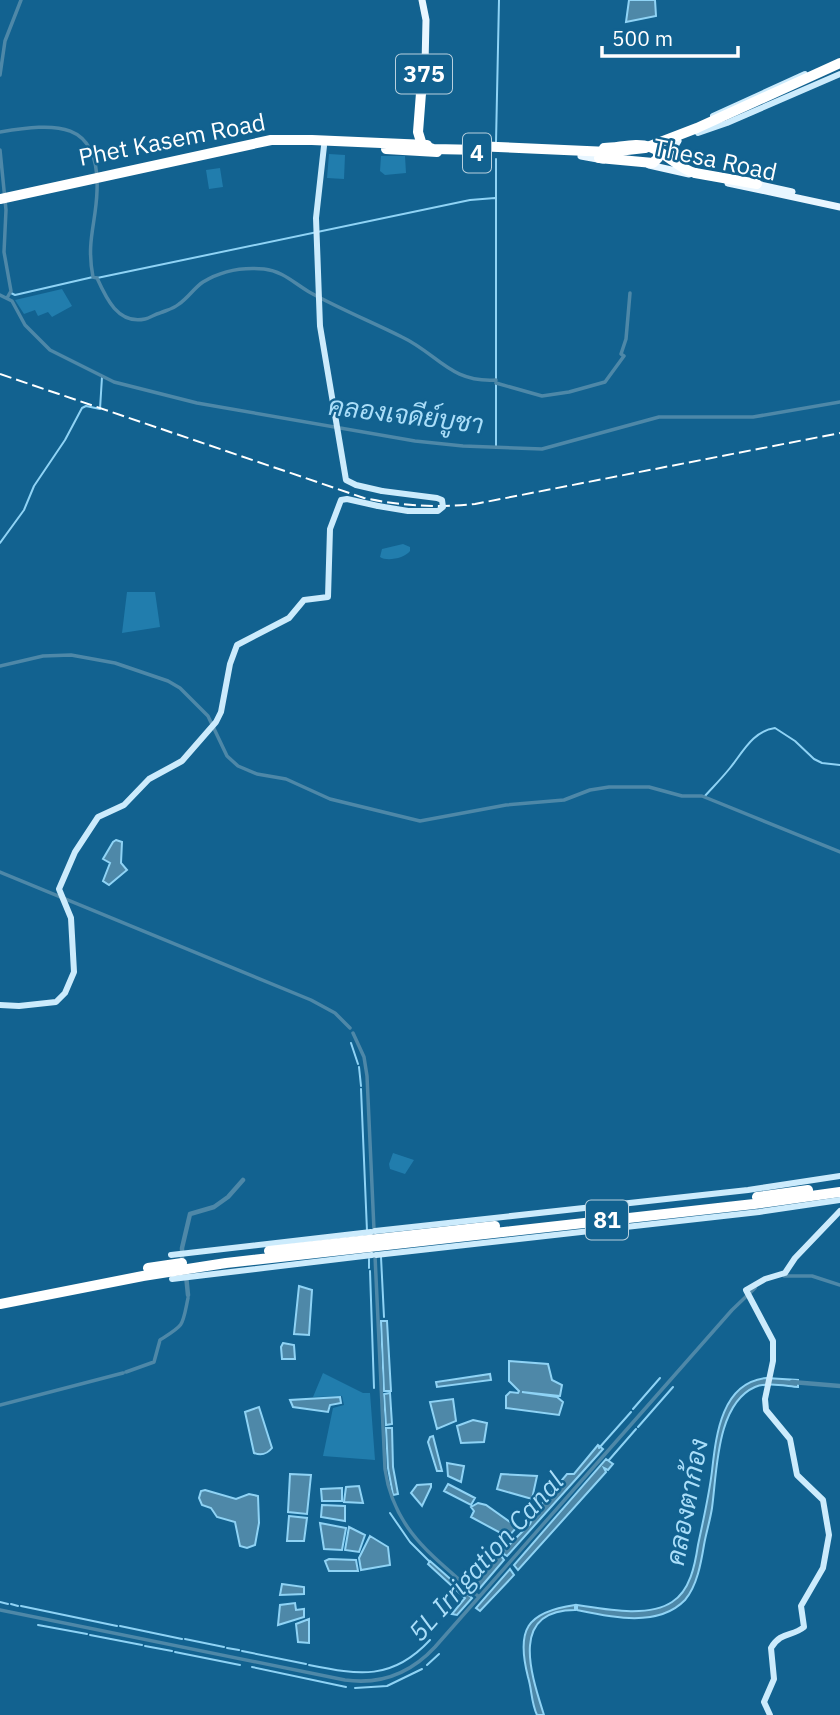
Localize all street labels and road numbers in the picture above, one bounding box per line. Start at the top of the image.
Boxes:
road number: 375 [396,54,452,94]
street label: Phet Kasem Road [76,105,268,173]
street label: Thesa Road [650,130,780,188]
road number: 4 [463,134,491,172]
road number: 81 [586,1200,628,1240]

